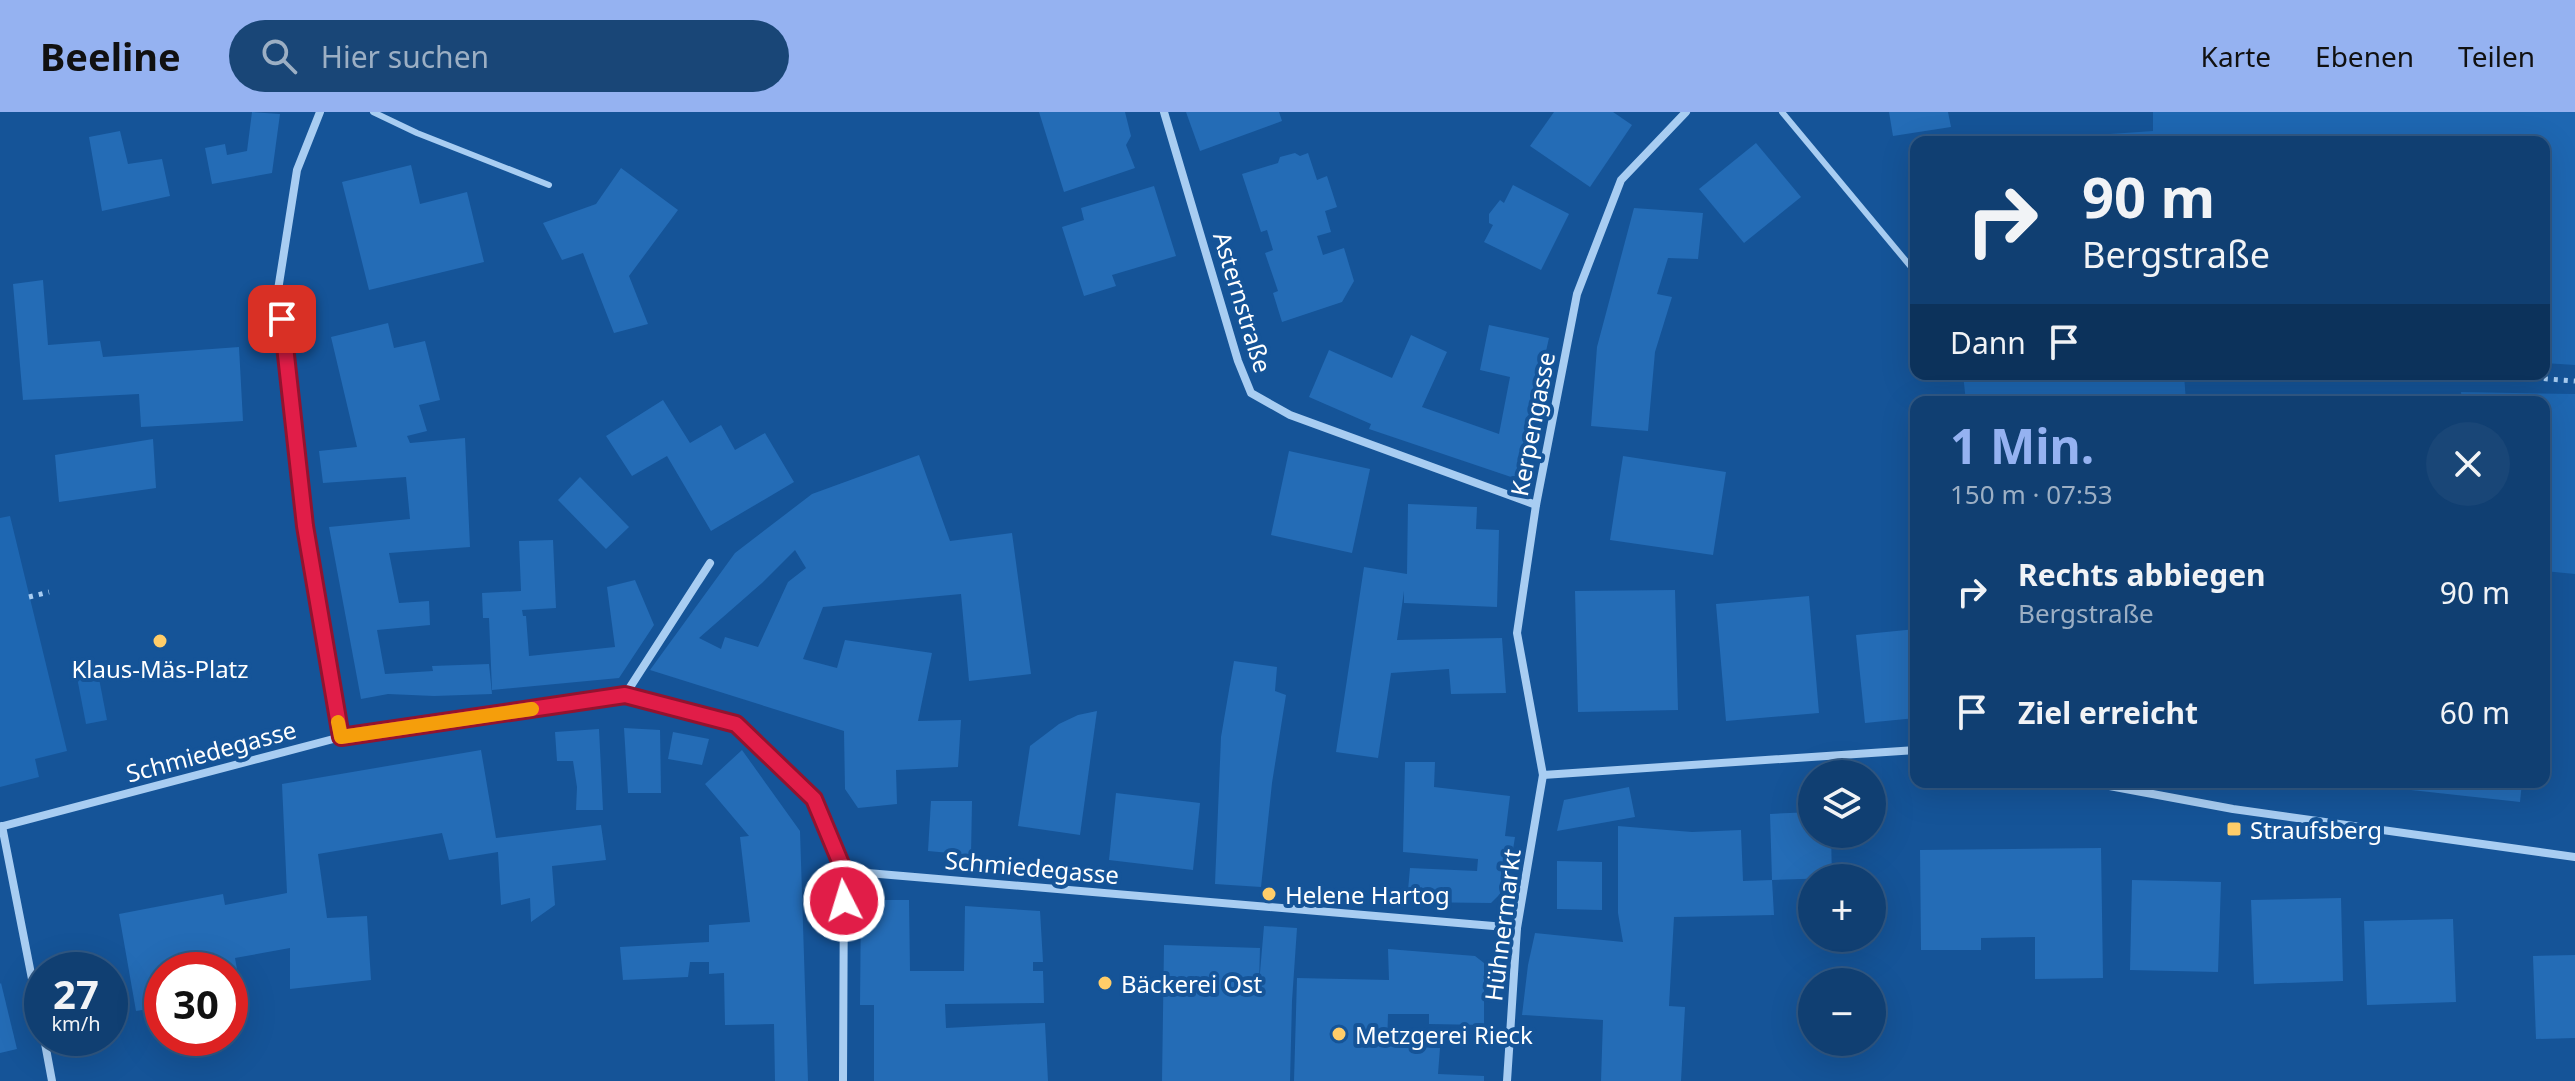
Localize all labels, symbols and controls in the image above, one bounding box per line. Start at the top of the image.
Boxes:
search box [229,20,789,92]
text: Beeline [40,30,181,82]
icon: search [257,34,301,78]
text: Hier suchen [321,36,489,77]
text: Karte [2201,37,2271,75]
text: Ebenen [2315,37,2414,75]
text: Teilen [2458,37,2535,75]
text: 90 m [2082,158,2215,234]
icon: right [1950,168,2054,272]
street label: Asternstraße [1206,228,1280,376]
text: Bergstraße [2082,230,2270,279]
pin [248,285,316,353]
icon: arrive [260,297,304,341]
icon: arrive [2042,320,2086,364]
text: Dann [1950,322,2026,363]
street label: Kerpengasse [1502,349,1562,499]
text: 1 Min. [1950,413,2094,478]
button: close [2426,422,2510,506]
text: 150 m · 07:53 [1950,476,2113,512]
text: Rechts abbiegen [2018,554,2266,595]
icon: right [1950,570,1994,614]
text: 90 m [2440,572,2510,613]
text: Bergstraße [2018,595,2154,631]
marker: Klaus-Mäs-Platz [151,632,169,650]
place label: Klaus-Mäs-Platz [71,652,249,685]
icon: arrive [1950,690,1994,734]
text: Ziel erreicht [2018,692,2198,733]
text: 60 m [2440,692,2510,733]
street label: Schmiedegasse [122,712,300,790]
map controls [1798,760,1886,1056]
button: layers [1798,760,1886,848]
place label: Straufsberg [2250,813,2382,846]
marker: Straufsberg [2225,820,2243,838]
street label: Schmiedegasse [944,843,1120,891]
street label: Hühnermarkt [1476,847,1528,1003]
position arrow [802,859,886,943]
button: + [1798,864,1886,952]
place label: Helene Hartog [1285,878,1450,911]
marker: Helene Hartog [1260,885,1278,903]
speed limit sign: 30 [144,952,248,1056]
text: 27 [53,966,99,1021]
place label: Bäckerei Ost [1121,967,1263,1000]
button: − [1798,968,1886,1056]
marker: Bäckerei Ost [1096,974,1114,992]
text: km/h [51,1010,101,1037]
place label: Metzgerei Rieck [1355,1018,1533,1051]
marker: Metzgerei Rieck [1330,1025,1348,1043]

